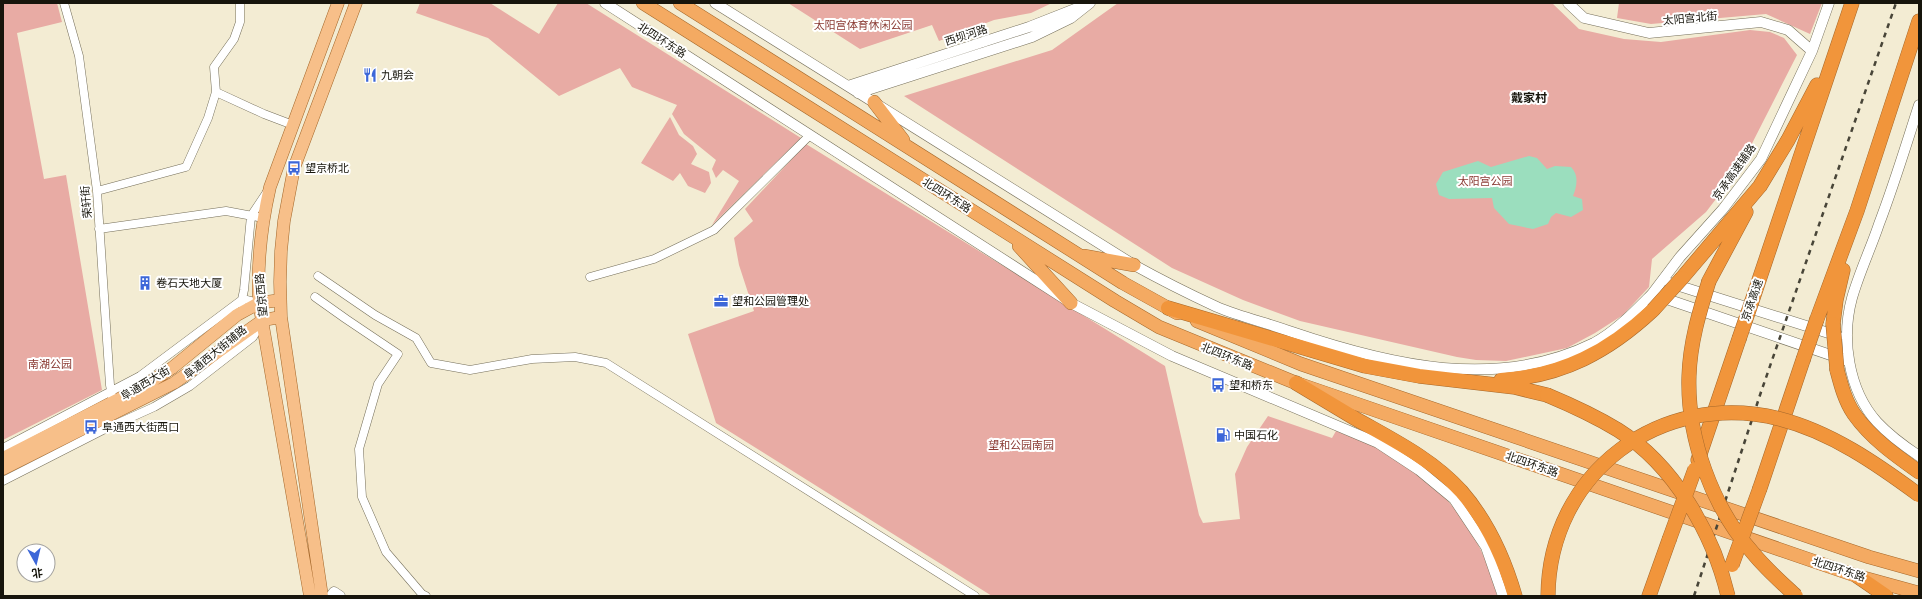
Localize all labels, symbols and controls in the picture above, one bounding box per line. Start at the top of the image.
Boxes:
street label: 太阳宫北街 [1662,8,1718,28]
park label: 太阳宫体育休闲公园 [814,17,913,33]
street label: 北四环东路 [635,18,689,62]
street label: 西坝河路 [943,21,989,49]
restaurant icon: 九朝会 [362,67,378,83]
place label: 九朝会 [381,67,414,83]
district label: 戴家村 [1511,88,1547,107]
street label: 京承高速辅路 [1709,140,1759,204]
bus stop icon: 望京桥北 [286,160,302,176]
place label: 望京桥北 [305,160,349,176]
park label: 太阳宫公园 [1458,173,1513,189]
street label: 北四环东路 [919,174,975,216]
street label: 荣轩街 [77,185,95,219]
street label: 望京西路 [251,272,271,318]
building icon: 卷石天地大厦 [137,275,153,291]
place label: 卷石天地大厦 [156,275,222,291]
street label: 京承高速 [1737,277,1767,323]
office icon: 望和公园管理处 [713,293,729,309]
place label: 望和公园管理处 [732,293,809,309]
street label: 阜通西大街辅路 [180,322,250,382]
street label: 北四环东路 [1199,338,1255,374]
park label: 南湖公园 [28,356,72,372]
street label: 阜通西大街 [117,362,173,404]
bus stop icon: 望和桥东 [1210,377,1226,393]
place label: 望和桥东 [1229,377,1273,393]
bus stop icon: 阜通西大街西口 [83,419,99,435]
place label: 阜通西大街西口 [102,419,179,435]
fuel station icon: 中国石化 [1215,427,1231,443]
place label: 中国石化 [1234,427,1278,443]
park label: 望和公园南园 [988,437,1054,453]
street label: 北四环东路 [1503,447,1561,481]
north arrow [16,543,56,583]
street label: 北四环东路 [1810,553,1868,585]
text: 北 [31,564,44,582]

